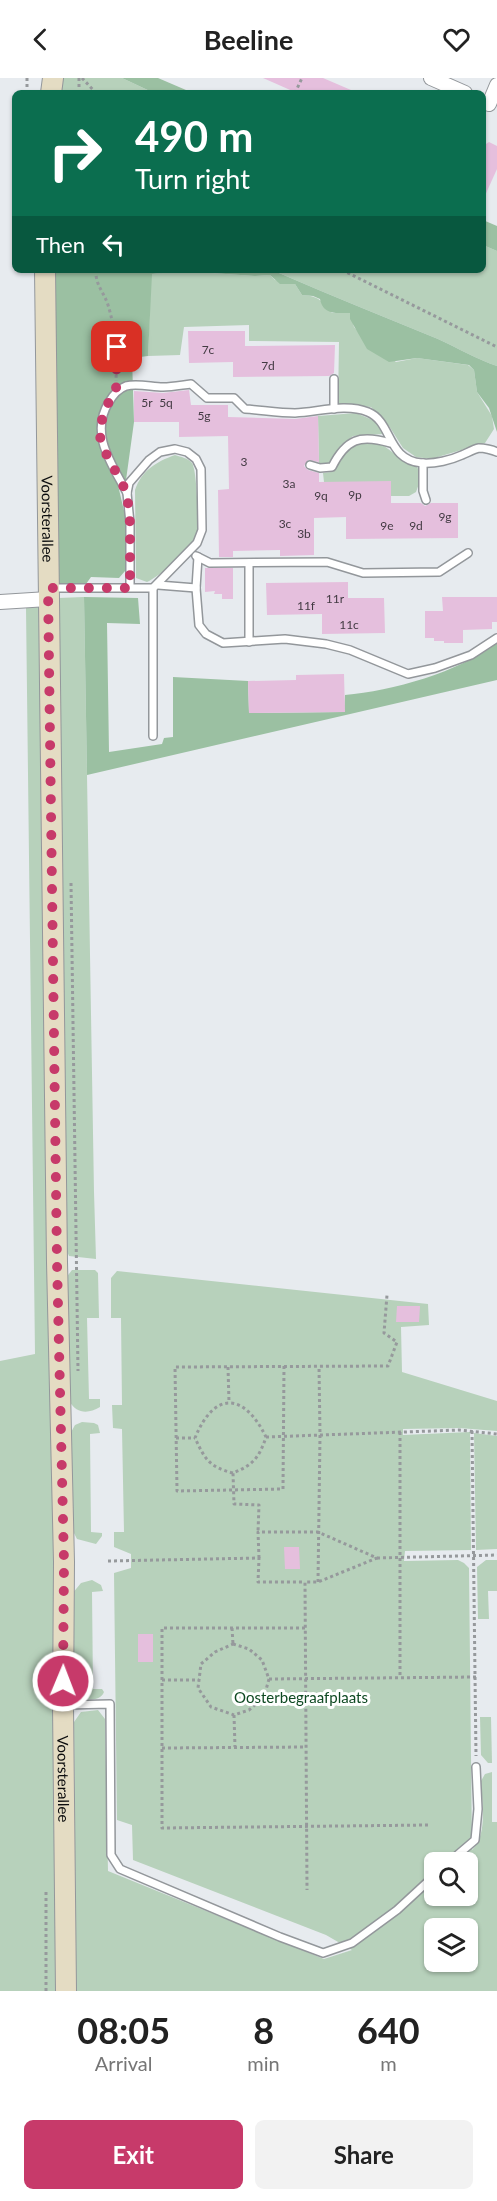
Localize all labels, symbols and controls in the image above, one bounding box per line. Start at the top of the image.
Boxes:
icon: back [24,23,57,56]
text: Beeline [204,23,293,56]
icon: heart [440,23,473,56]
text: 490 m [135,111,253,161]
icon: right [36,114,114,192]
text: Turn right [135,162,250,195]
icon: left [97,228,130,261]
text: Then [36,231,85,258]
pin [91,321,142,372]
icon: arrive [100,330,133,363]
house number: 7c [202,342,215,357]
house number: 7d [261,358,275,373]
house number: 5r [141,395,153,410]
house number: 5q [159,395,173,410]
house number: 5g [197,408,211,423]
house number: 3 [241,454,248,469]
street label: Voorsterallee [38,475,58,563]
house number: 3a [283,476,295,491]
house number: 9p [348,487,362,502]
house number: 9q [314,488,328,503]
house number: 9g [438,509,452,524]
house number: 3c [279,516,292,531]
house number: 9e [380,518,394,533]
house number: 9d [409,518,423,533]
house number: 3b [297,526,311,541]
house number: 11r [326,591,345,606]
house number: 11f [297,598,316,613]
house number: 11c [339,617,359,632]
position arrow [31,1649,95,1713]
park label: Oosterbegraafplaats [234,1688,368,1706]
street label: Voorsterallee [54,1735,73,1823]
map controls [424,1852,478,1972]
button: search [424,1852,478,1906]
button: layers [424,1918,478,1972]
text: 08:05 [77,2008,170,2052]
text: 8 [253,2008,274,2052]
text: 640 [357,2008,420,2052]
text: Arrival [95,2051,152,2075]
text: min [247,2051,280,2075]
text: m [380,2051,397,2075]
button: Exit [24,2120,243,2189]
button: Share [255,2120,473,2189]

